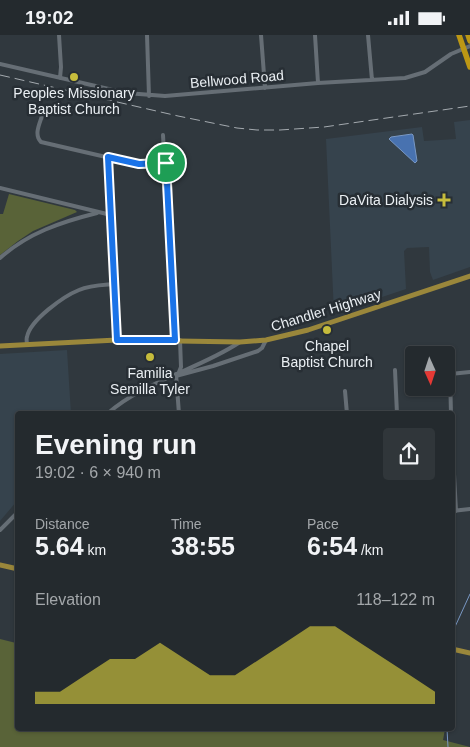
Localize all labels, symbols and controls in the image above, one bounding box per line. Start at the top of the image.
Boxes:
text: 19:02 [25,7,74,28]
street label: Bellwood Road [189,67,285,91]
marker: Peoples Missionary Baptist Church [68,71,80,83]
place label: Peoples Missionary Baptist Church [13,85,135,117]
pin [145,142,187,184]
icon: arrive [152,149,180,177]
place label: DaVita Dialysis [339,192,433,208]
marker: DaVita Dialysis [437,193,451,207]
street label: Chandler Highway [269,286,383,334]
marker: Chapel Baptist Church [321,324,333,336]
place label: Chapel Baptist Church [281,338,373,370]
north arrow [405,346,455,396]
map controls [405,346,455,396]
marker: Familia Semilla Tyler [144,351,156,363]
place label: Familia Semilla Tyler [110,365,190,397]
button: share [383,428,435,480]
text: Evening run [35,429,197,460]
text: 19:02 · 6 × 940 m [35,464,161,481]
text: Distance [35,516,89,532]
text: Time [171,516,202,532]
text: Pace [307,516,339,532]
text: 5.64 [35,532,84,560]
text: 38:55 [171,532,235,560]
text: 6:54 [307,532,357,560]
text: km [84,542,106,558]
text: /km [357,542,384,558]
text: Elevation [35,591,101,608]
text: 118–122 m [356,591,435,608]

